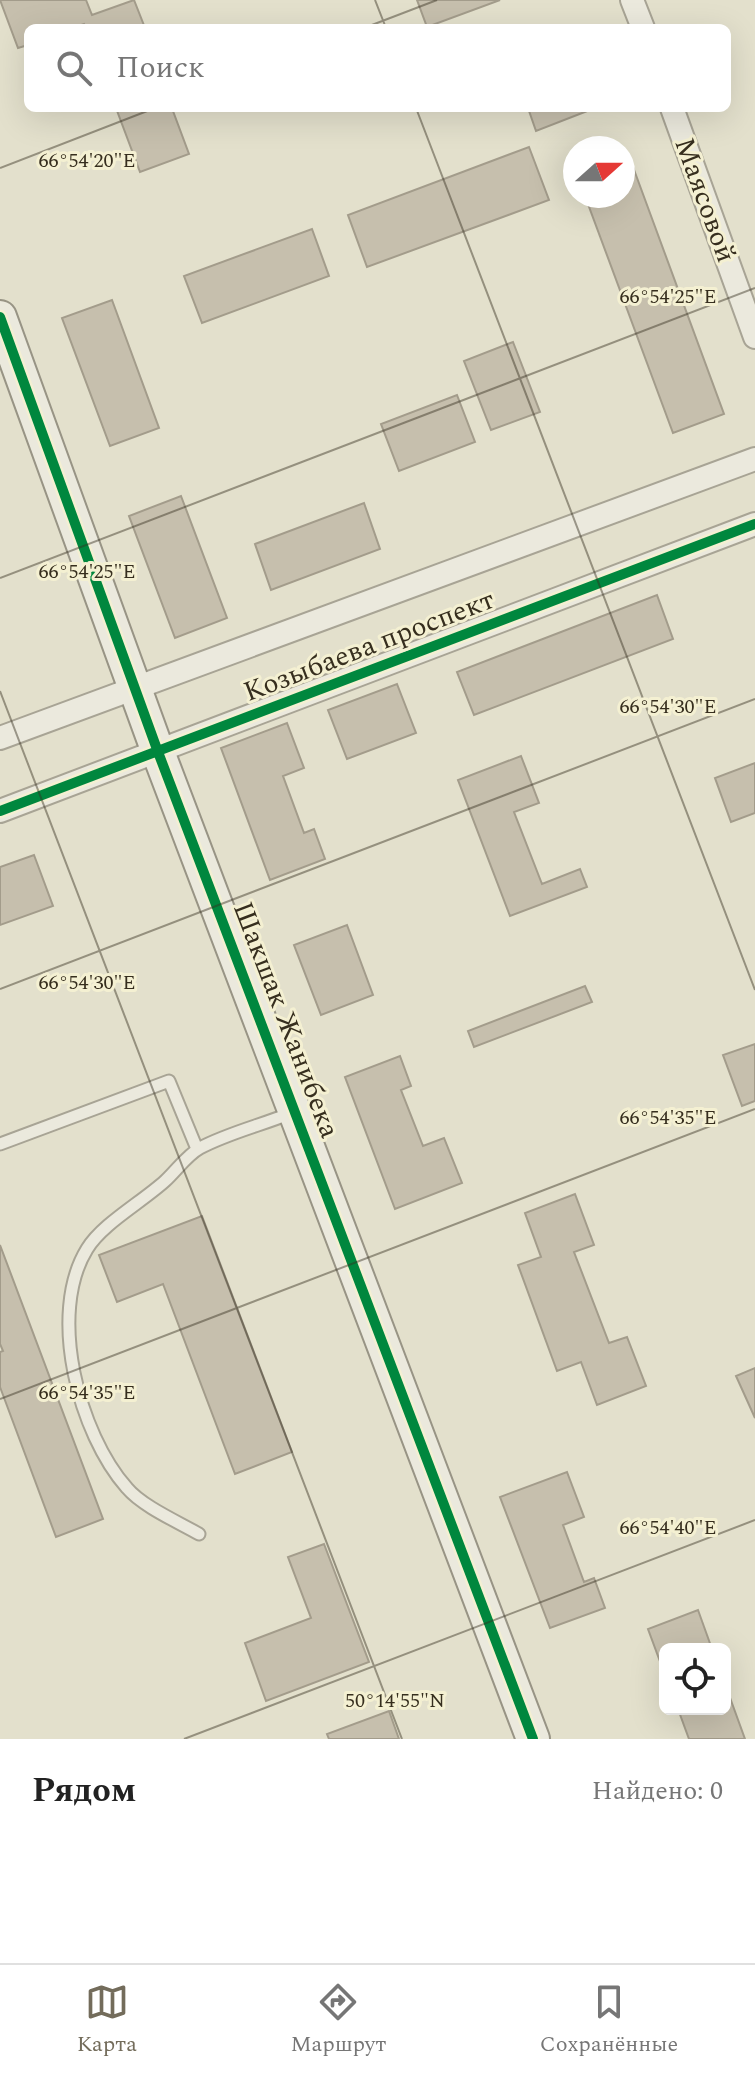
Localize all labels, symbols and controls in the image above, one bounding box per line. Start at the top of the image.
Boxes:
search box [24,24,731,112]
text: Поиск [116,45,205,91]
icon: search [52,46,96,90]
street label: Маясовой [663,132,747,268]
north arrow [563,136,635,208]
text: 66°54'20"E [38,146,136,176]
text: 66°54'25"E [619,282,717,312]
text: 66°54'25"E [38,557,136,587]
street label: Козыбаева проспект [237,578,501,714]
text: 66°54'30"E [619,692,717,722]
street label: Шакшак Жанибека [221,895,351,1145]
text: 66°54'30"E [38,968,136,998]
text: 66°54'35"E [619,1103,717,1133]
text: 66°54'35"E [38,1378,136,1408]
text: 66°54'40"E [619,1513,717,1543]
map controls [659,1643,731,1715]
button: locate [659,1643,731,1715]
text: 50°14'55"N [345,1686,445,1716]
text: Рядом [32,1765,136,1817]
text: Найдено: 0 [592,1771,723,1811]
tab: Карта [77,1980,137,2061]
tab: Маршрут [290,1980,386,2061]
tab: Сохранённые [540,1980,678,2061]

